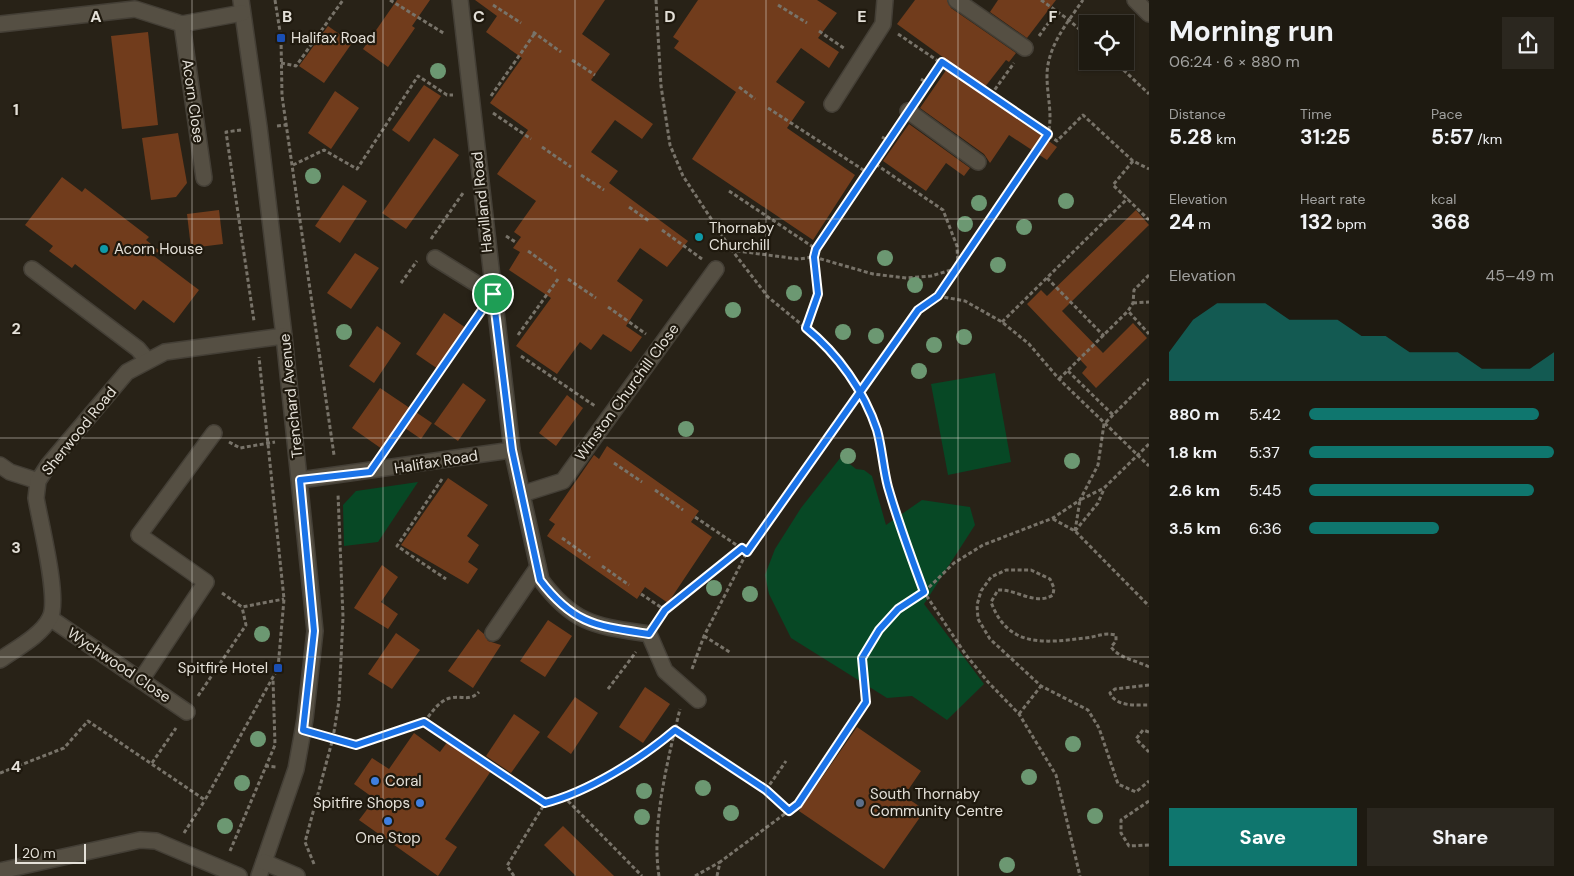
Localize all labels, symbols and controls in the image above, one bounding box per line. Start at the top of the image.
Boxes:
text: A [90,6,102,27]
text: B [282,6,292,27]
text: C [473,6,485,27]
text: D [664,6,676,27]
text: E [857,6,867,27]
text: F [1049,6,1058,27]
text: Morning run [1169,13,1334,50]
map controls [1079,15,1134,70]
button: locate [1079,15,1134,70]
button: share [1502,17,1554,69]
place label: Halifax Road [291,28,376,48]
marker: Halifax Road [275,32,287,44]
text: 06:24 · 6 × 880 m [1169,51,1300,72]
street label: Acorn Close [177,58,209,144]
text: 1 [13,99,19,120]
text: Distance [1169,105,1226,123]
text: Time [1300,105,1332,123]
text: Pace [1431,105,1462,123]
text: 5.28 [1169,123,1213,151]
text: 31:25 [1300,123,1351,151]
text: 5:57 [1431,123,1474,151]
text: km [1213,130,1236,148]
text: /km [1474,130,1502,148]
street label: Havilland Road [467,151,497,253]
text: Elevation [1169,190,1227,208]
text: Heart rate [1300,190,1365,208]
text: kcal [1431,190,1456,208]
text: 24 [1169,208,1195,236]
text: 132 [1300,208,1332,236]
text: 368 [1431,208,1470,236]
text: m [1195,215,1211,233]
text: bpm [1332,215,1366,233]
place label: Thornaby Churchill [709,218,775,255]
marker: Thornaby Churchill [693,231,705,243]
place label: Acorn House [114,239,203,259]
marker: Acorn House [98,243,110,255]
text: Elevation [1169,265,1236,286]
text: 45–49 m [1486,265,1554,286]
pin [472,273,514,315]
icon: arrive [479,280,507,308]
text: 2 [11,318,21,339]
street label: Winston Churchill Close [570,319,684,465]
street label: Trenchard Avenue [275,333,307,459]
street label: Sherwood Road [37,382,121,480]
text: 880 m [1169,404,1219,425]
text: 5:42 [1249,404,1281,425]
text: 1.8 km [1169,442,1217,463]
text: 5:37 [1249,442,1280,463]
street label: Halifax Road [393,446,479,478]
text: 2.6 km [1169,480,1220,501]
text: 5:45 [1249,480,1281,501]
text: 3.5 km [1169,518,1221,539]
text: 6:36 [1249,518,1282,539]
text: 3 [11,537,21,558]
street label: Wychwood Close [63,623,175,707]
place label: Spitfire Hotel [178,658,268,678]
marker: Spitfire Hotel [272,662,284,674]
text: 4 [11,756,21,777]
place label: Coral [385,771,422,791]
marker: Coral [369,775,381,787]
place label: South Thornaby Community Centre [870,784,1003,821]
place label: Spitfire Shops [313,793,410,813]
marker: Spitfire Shops [414,797,426,809]
marker: South Thornaby Community Centre [854,797,866,809]
button: Save [1169,808,1357,866]
button: Share [1367,808,1554,866]
marker: One Stop [382,815,394,827]
place label: One Stop [355,828,421,848]
scale bar [15,841,86,864]
text: 20 m [22,844,56,862]

